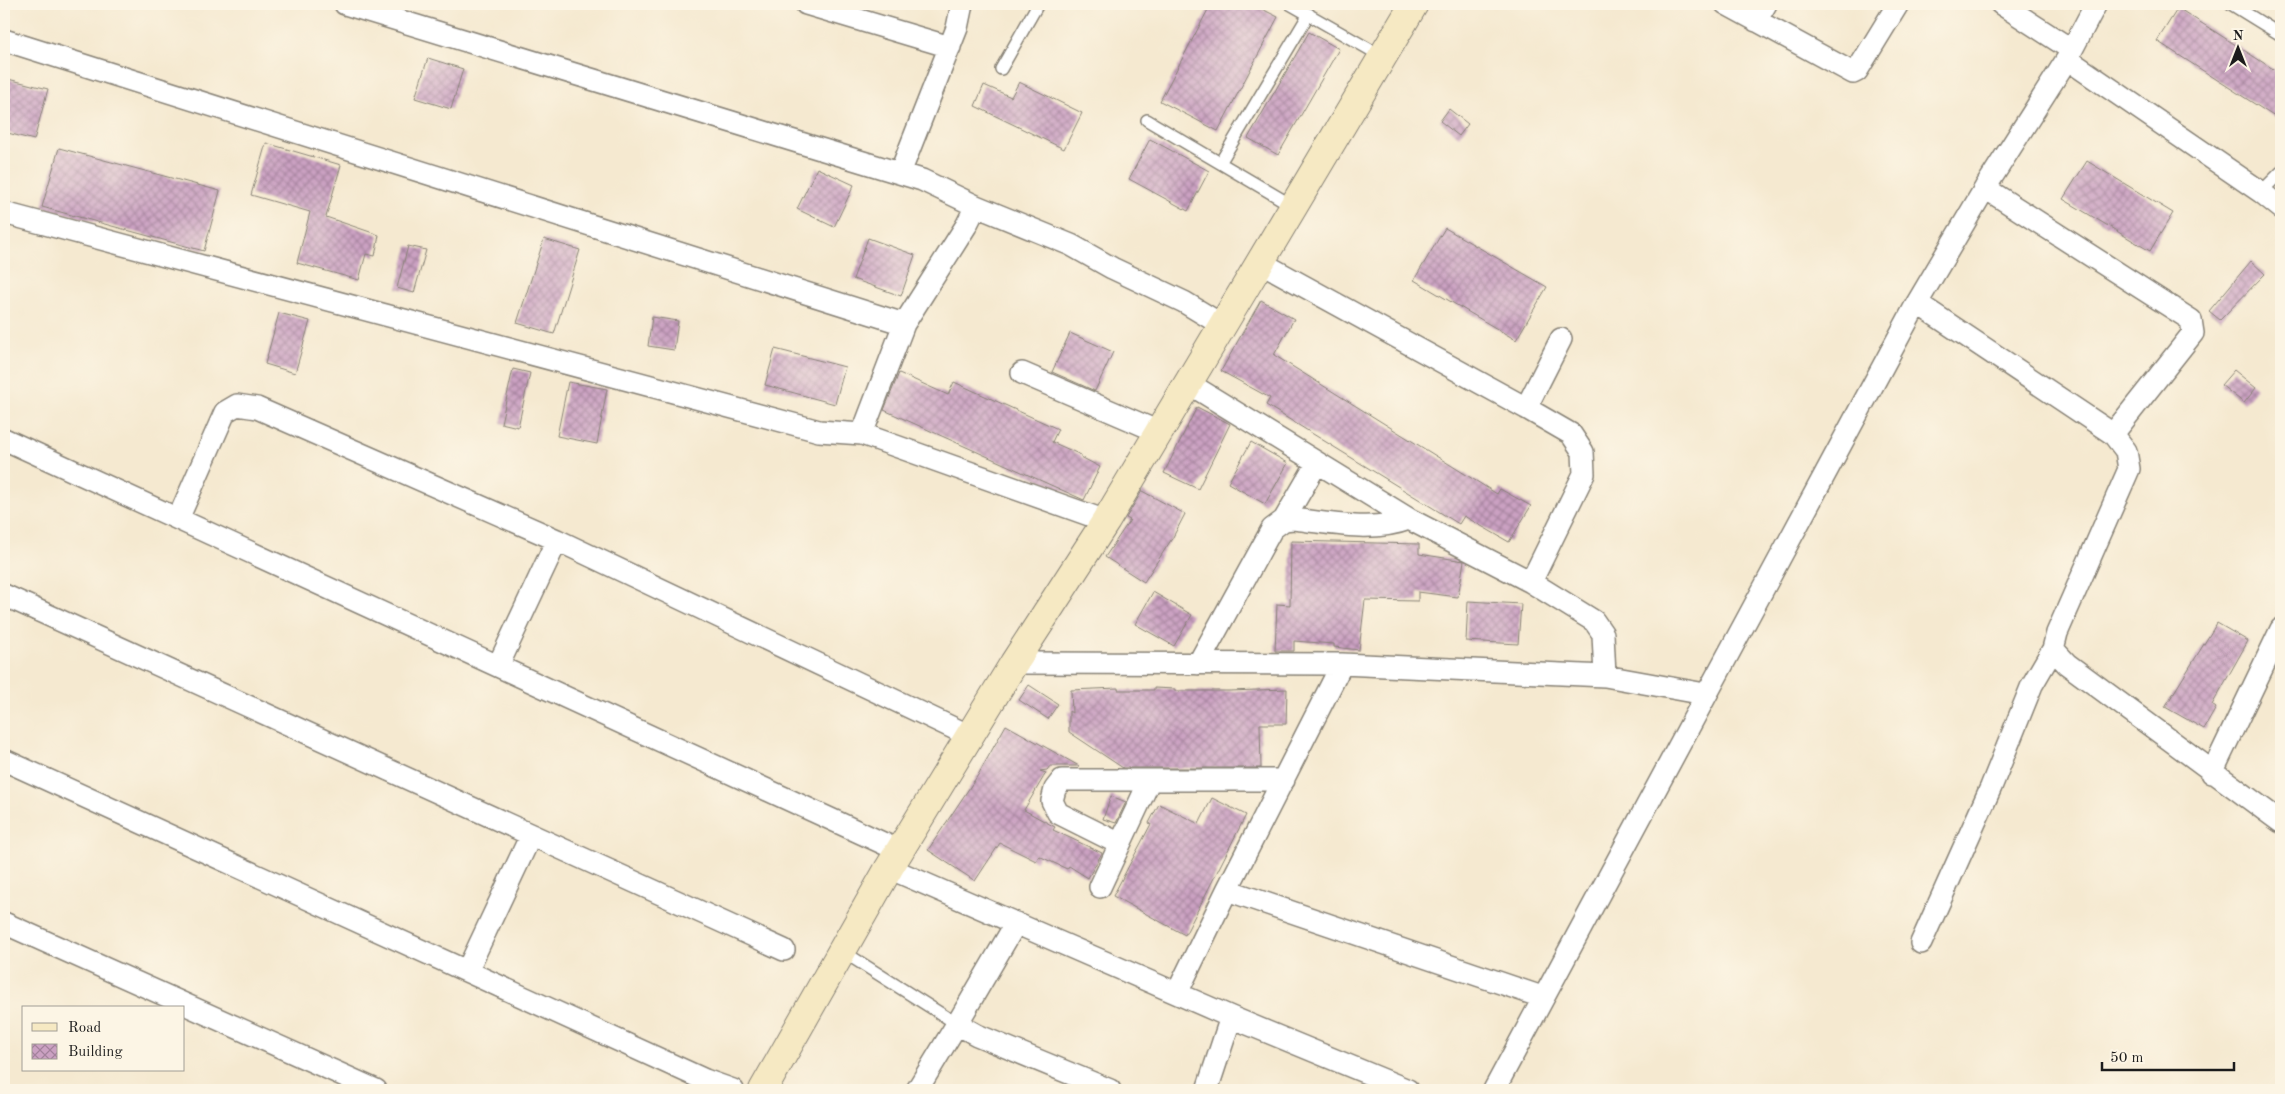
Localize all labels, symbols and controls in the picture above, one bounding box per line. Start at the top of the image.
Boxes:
north arrow [2212,22,2262,72]
text: N [2233,29,2244,43]
legend [22,1006,185,1072]
text: Road [68,1021,102,1036]
scale bar [2102,1039,2235,1071]
text: Building [68,1045,123,1060]
text: 50 m [2110,1051,2144,1066]

